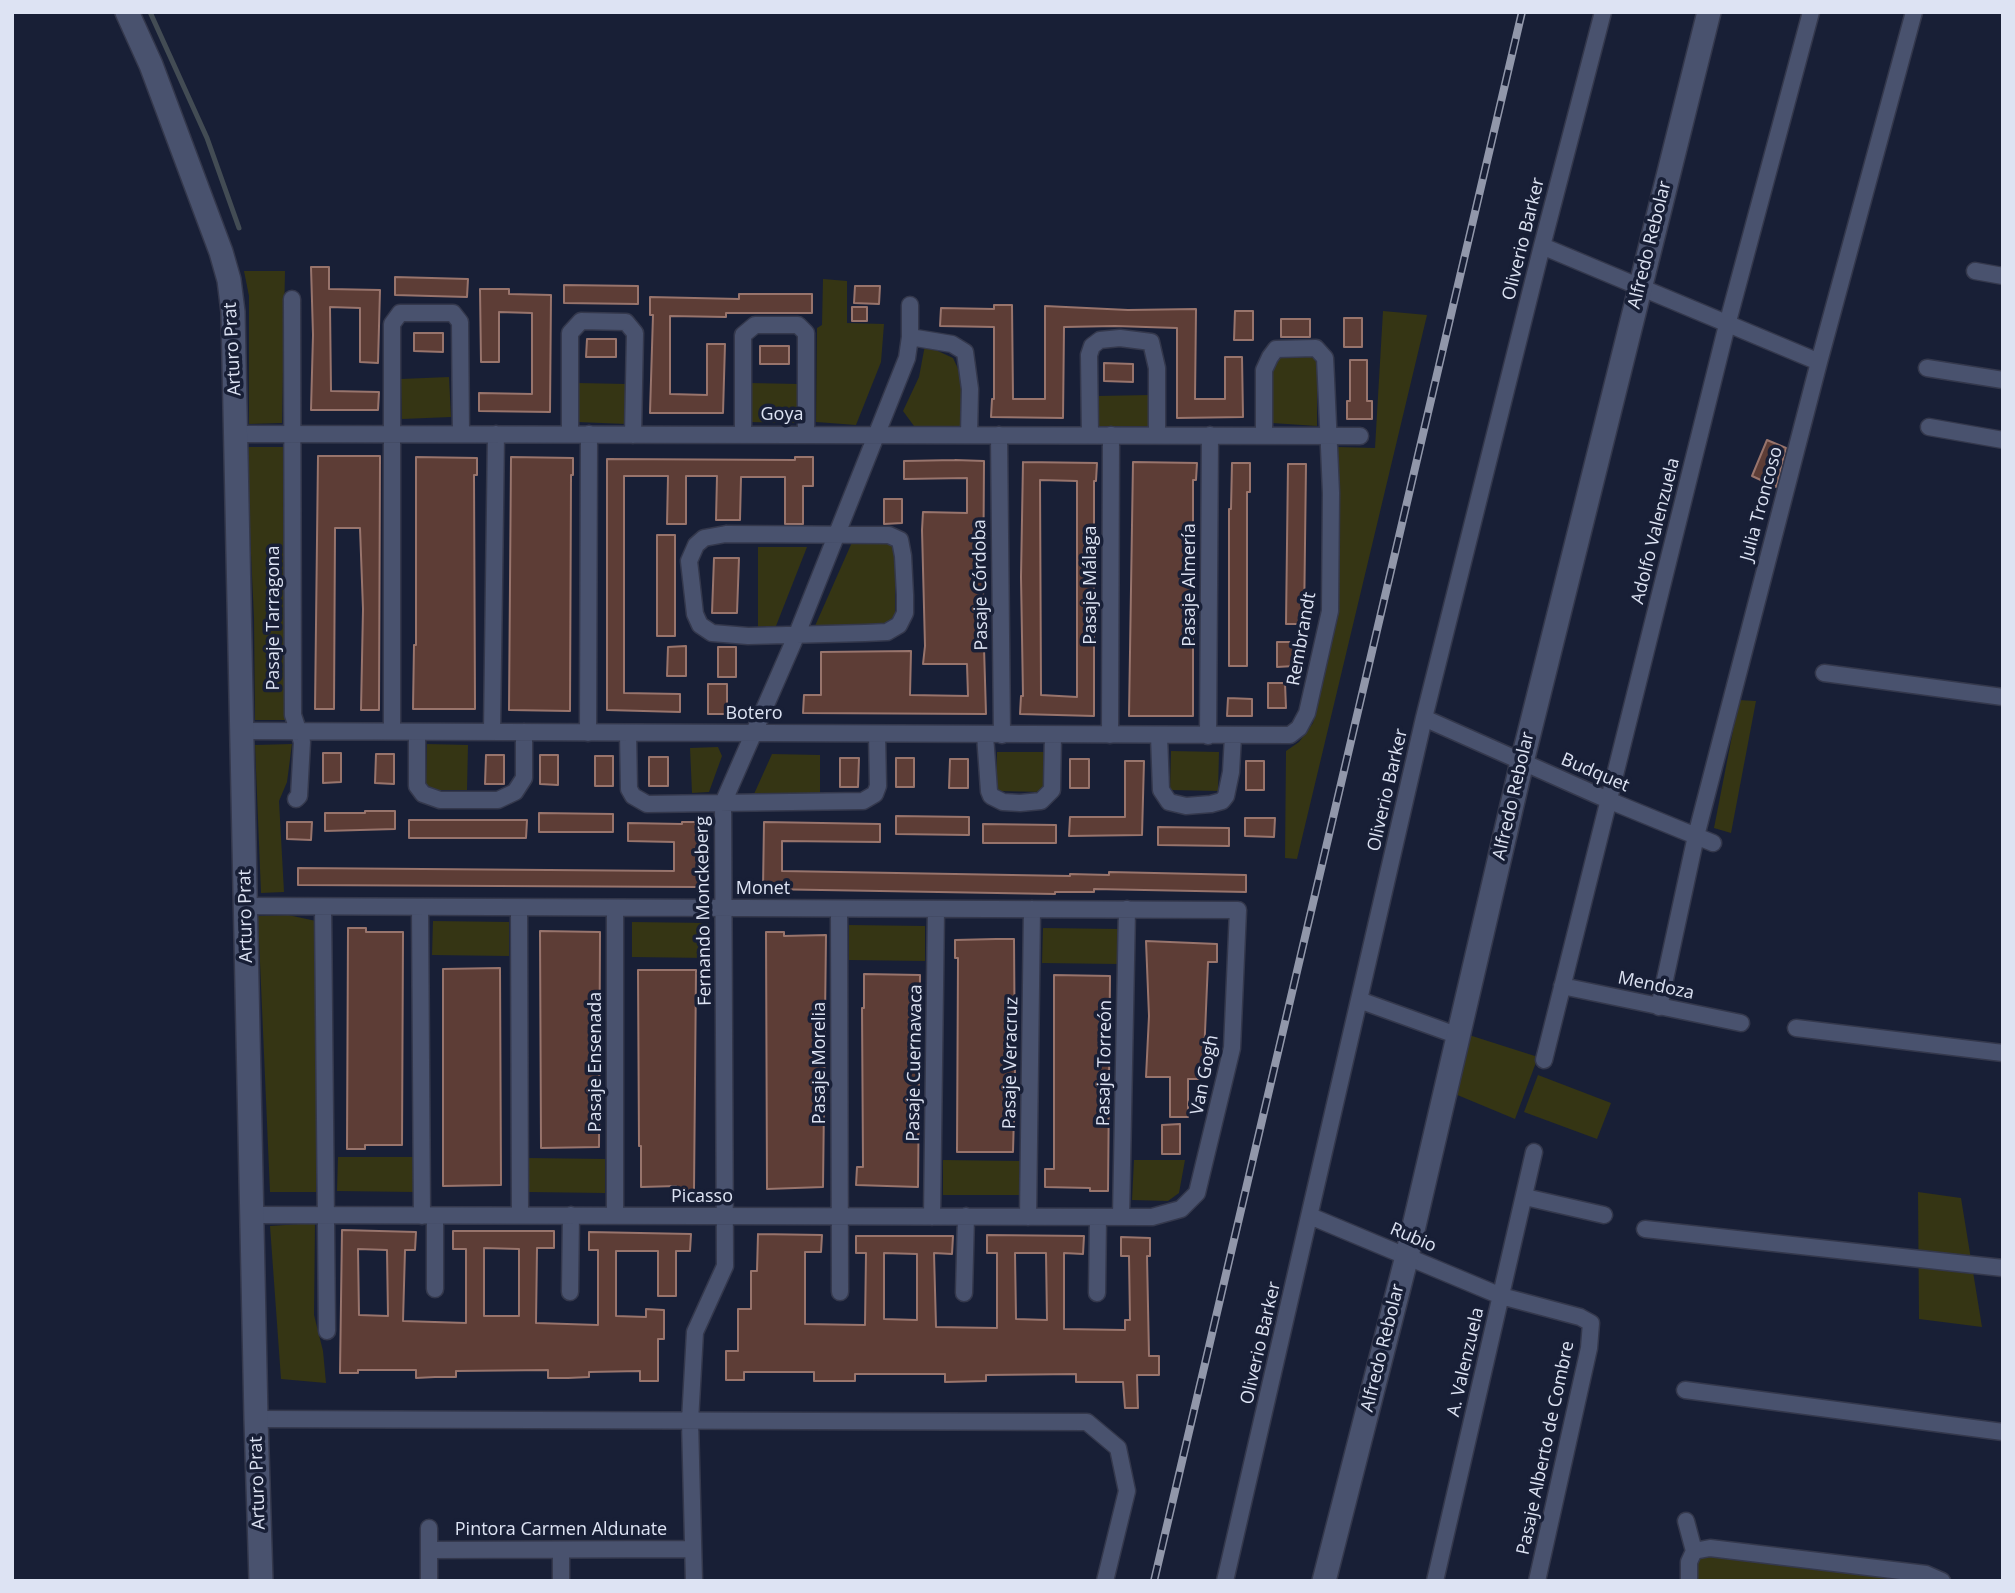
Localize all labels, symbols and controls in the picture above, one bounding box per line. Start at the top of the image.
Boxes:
street label: Oliverio Barker [1498,176,1550,302]
street label: Alfredo Rebolar [1624,179,1676,311]
street label: Arturo Prat [220,302,246,396]
street label: Goya [761,404,803,426]
street label: Julia Troncoso [1736,444,1788,564]
street label: Adolfo Valenzuela [1627,456,1685,606]
street label: Pasaje Córdoba [969,519,993,651]
street label: Pasaje Almería [1179,523,1201,647]
street label: Pasaje Málaga [1080,525,1102,645]
street label: Pasaje Tarragona [263,545,285,691]
street label: Rembrandt [1283,590,1321,688]
street label: Botero [725,703,783,725]
street label: Oliverio Barker [1363,726,1413,854]
street label: Alfredo Rebolar [1489,730,1539,862]
street label: Budquet [1558,749,1632,797]
street label: Fernando Monckeberg [692,816,716,1006]
street label: Arturo Prat [234,869,258,963]
street label: Monet [736,878,790,900]
street label: Mendoza [1616,967,1696,1005]
street label: Pasaje Cuernavaca [903,984,927,1142]
street label: Pasaje Ensenada [585,992,607,1132]
street label: Pasaje Veracruz [999,997,1023,1129]
street label: Pasaje Torreón [1093,1000,1117,1126]
street label: Pasaje Morelia [809,1002,831,1124]
street label: Van Gogh [1187,1033,1223,1117]
street label: Picasso [671,1186,733,1208]
street label: Rubio [1386,1219,1440,1257]
street label: Oliverio Barker [1236,1279,1286,1407]
street label: Alfredo Rebolar [1357,1282,1409,1414]
street label: A. Valenzuela [1443,1305,1489,1419]
street label: Pasaje Alberto de Combre [1513,1339,1579,1557]
street label: Arturo Prat [246,1436,270,1530]
street label: Pintora Carmen Aldunate [455,1519,667,1541]

